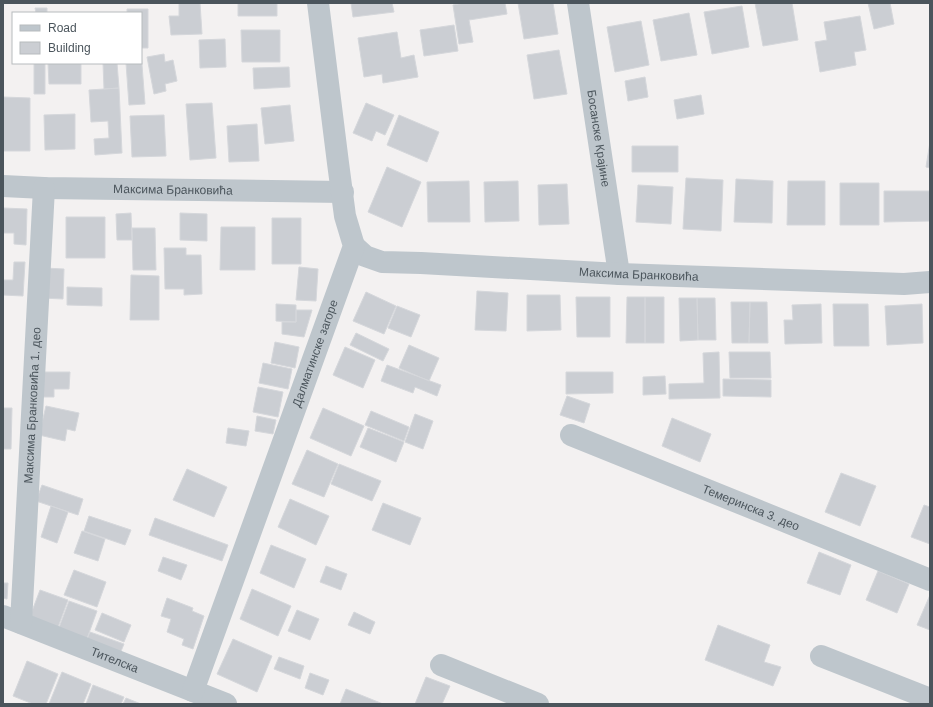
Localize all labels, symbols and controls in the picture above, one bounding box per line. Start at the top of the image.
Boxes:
legend [12,12,142,64]
text: Road [48,21,77,35]
text: Building [48,41,91,55]
street label: Босанске Крајине [584,89,613,188]
street label: Максима Бранковића [113,182,233,198]
street label: Максима Бранковића [579,265,699,284]
street label: Далматинске загоре [289,298,341,409]
street label: Максима Бранковића 1. део [21,326,44,484]
street label: Темеринска 3. део [700,482,802,534]
street label: Тителска [89,644,141,676]

